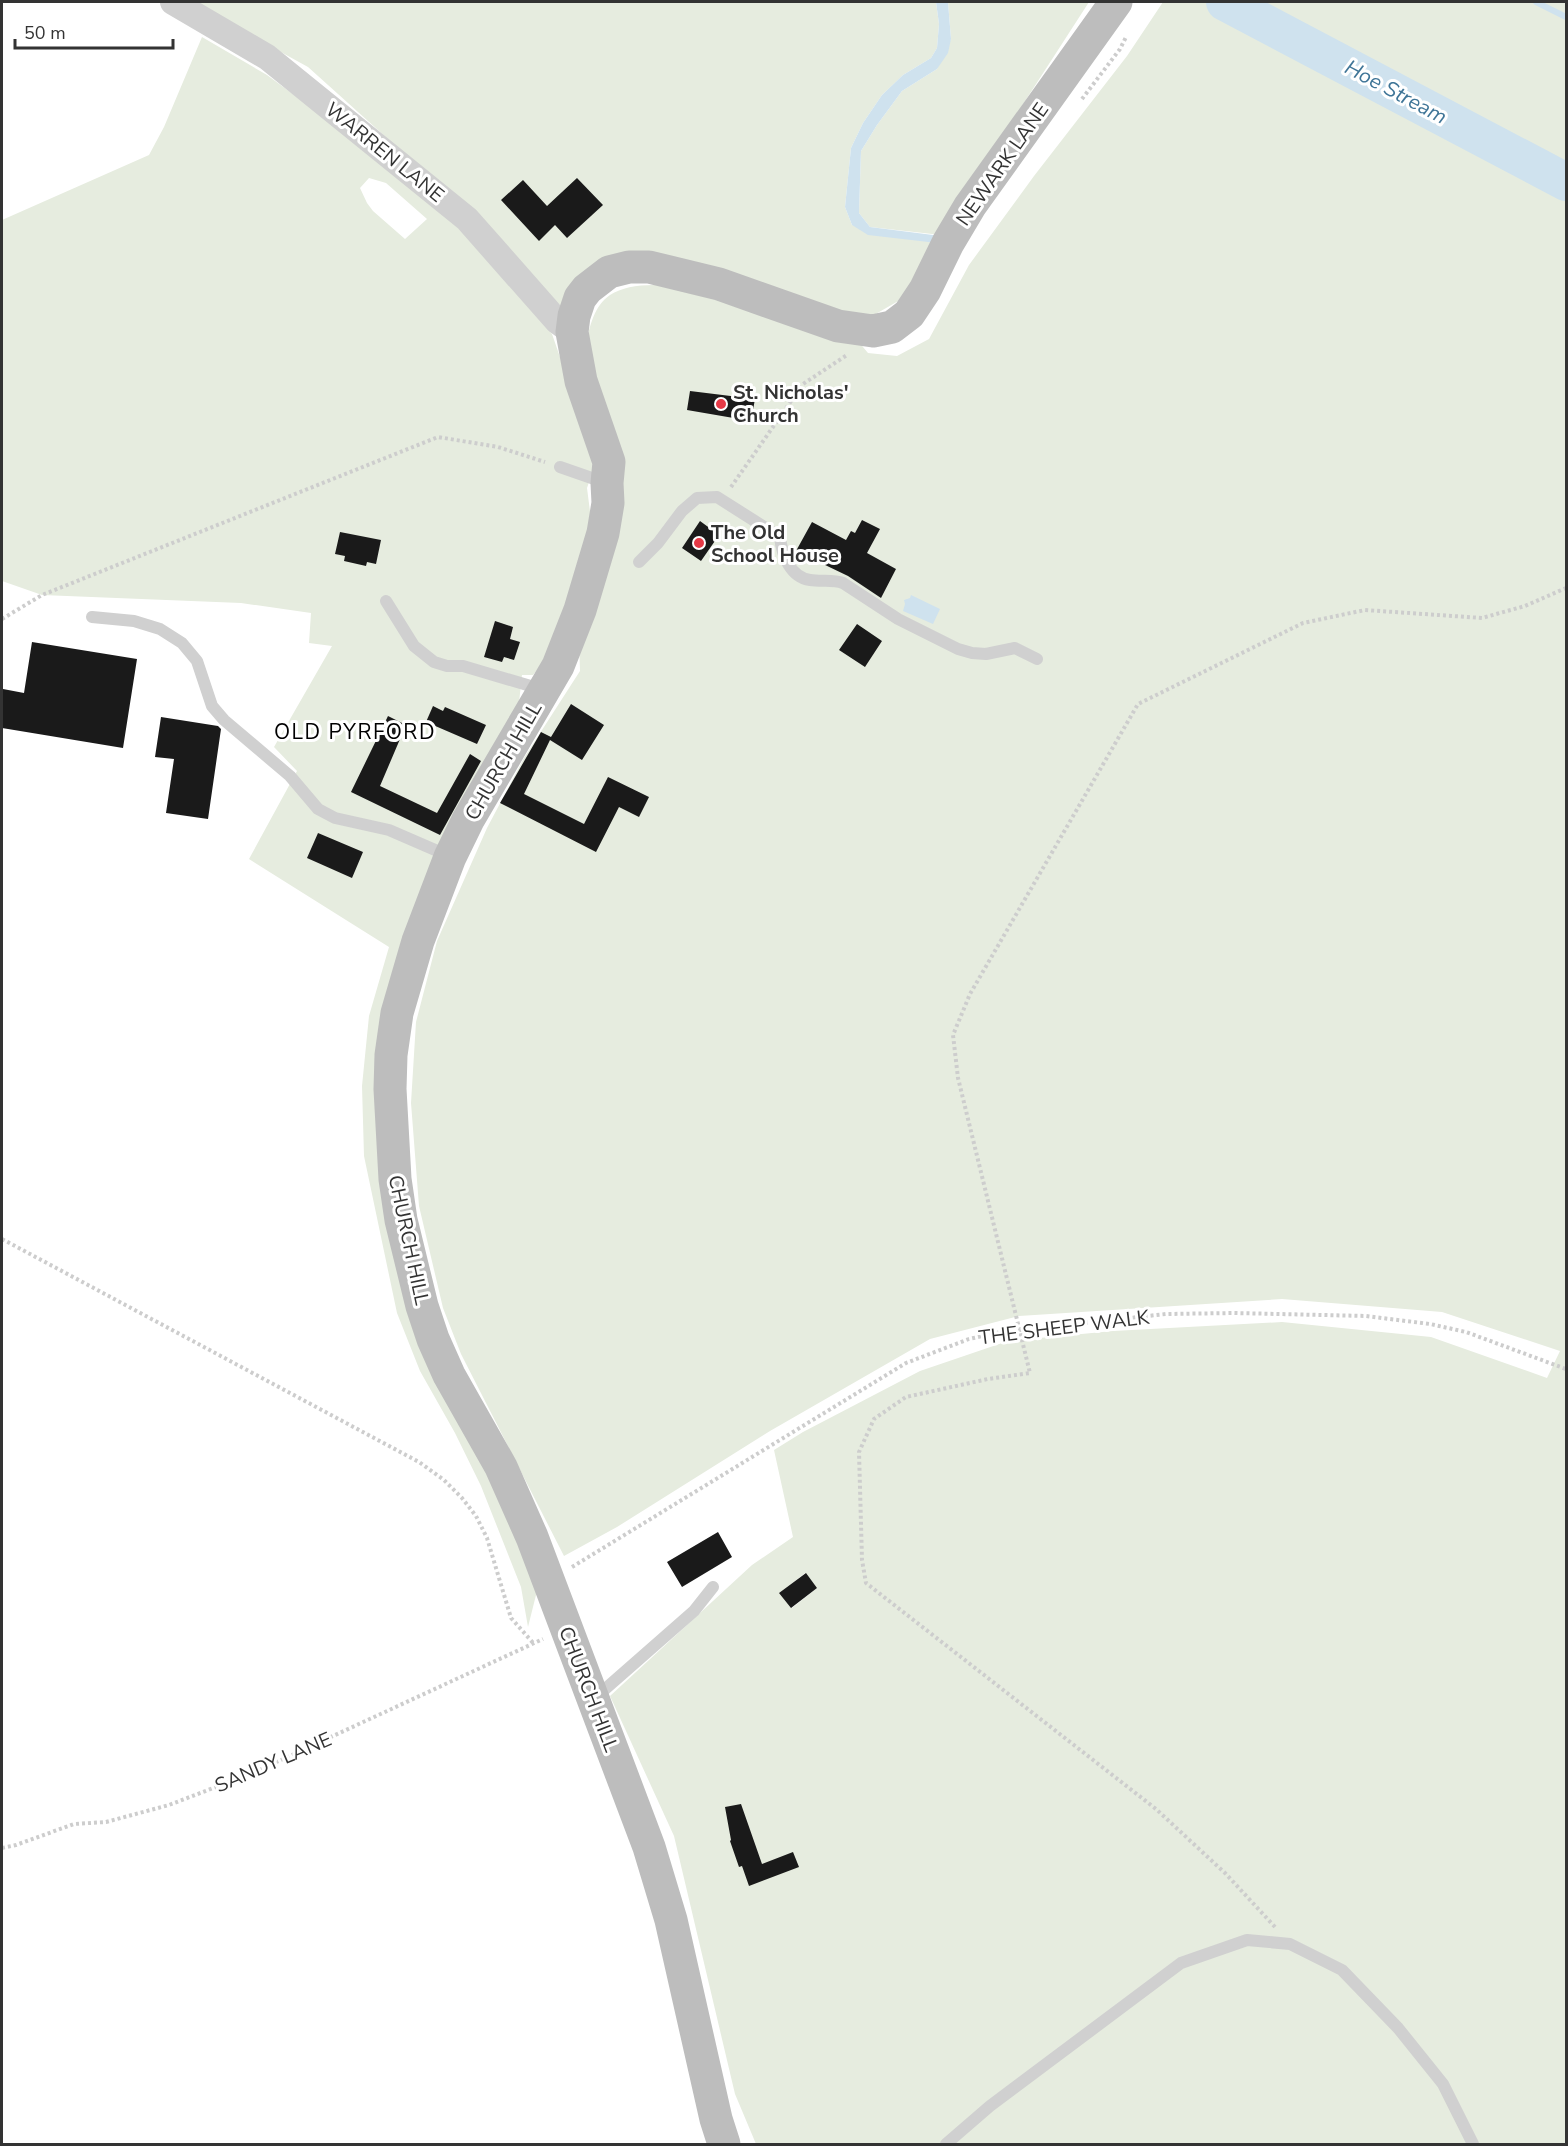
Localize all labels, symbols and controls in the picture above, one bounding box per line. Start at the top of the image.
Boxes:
scale bar [15,12,172,50]
text: 50 m [24,21,66,45]
water label: Hoe Stream [1340,53,1452,131]
street label: WARREN LANE [320,96,450,209]
street label: NEWARK LANE [950,97,1055,231]
place label: St. Nicholas' Church [733,379,849,429]
marker: St. Nicholas' Church [714,397,728,411]
place label: The Old School House [711,519,839,569]
marker: The Old School House [692,536,706,550]
street label: CHURCH HILL [459,697,548,825]
district label: OLD PYRFORD [274,718,436,746]
street label: CHURCH HILL [382,1173,436,1308]
street label: THE SHEEP WALK [977,1304,1151,1351]
street label: CHURCH HILL [552,1623,625,1756]
street label: SANDY LANE [211,1726,336,1799]

